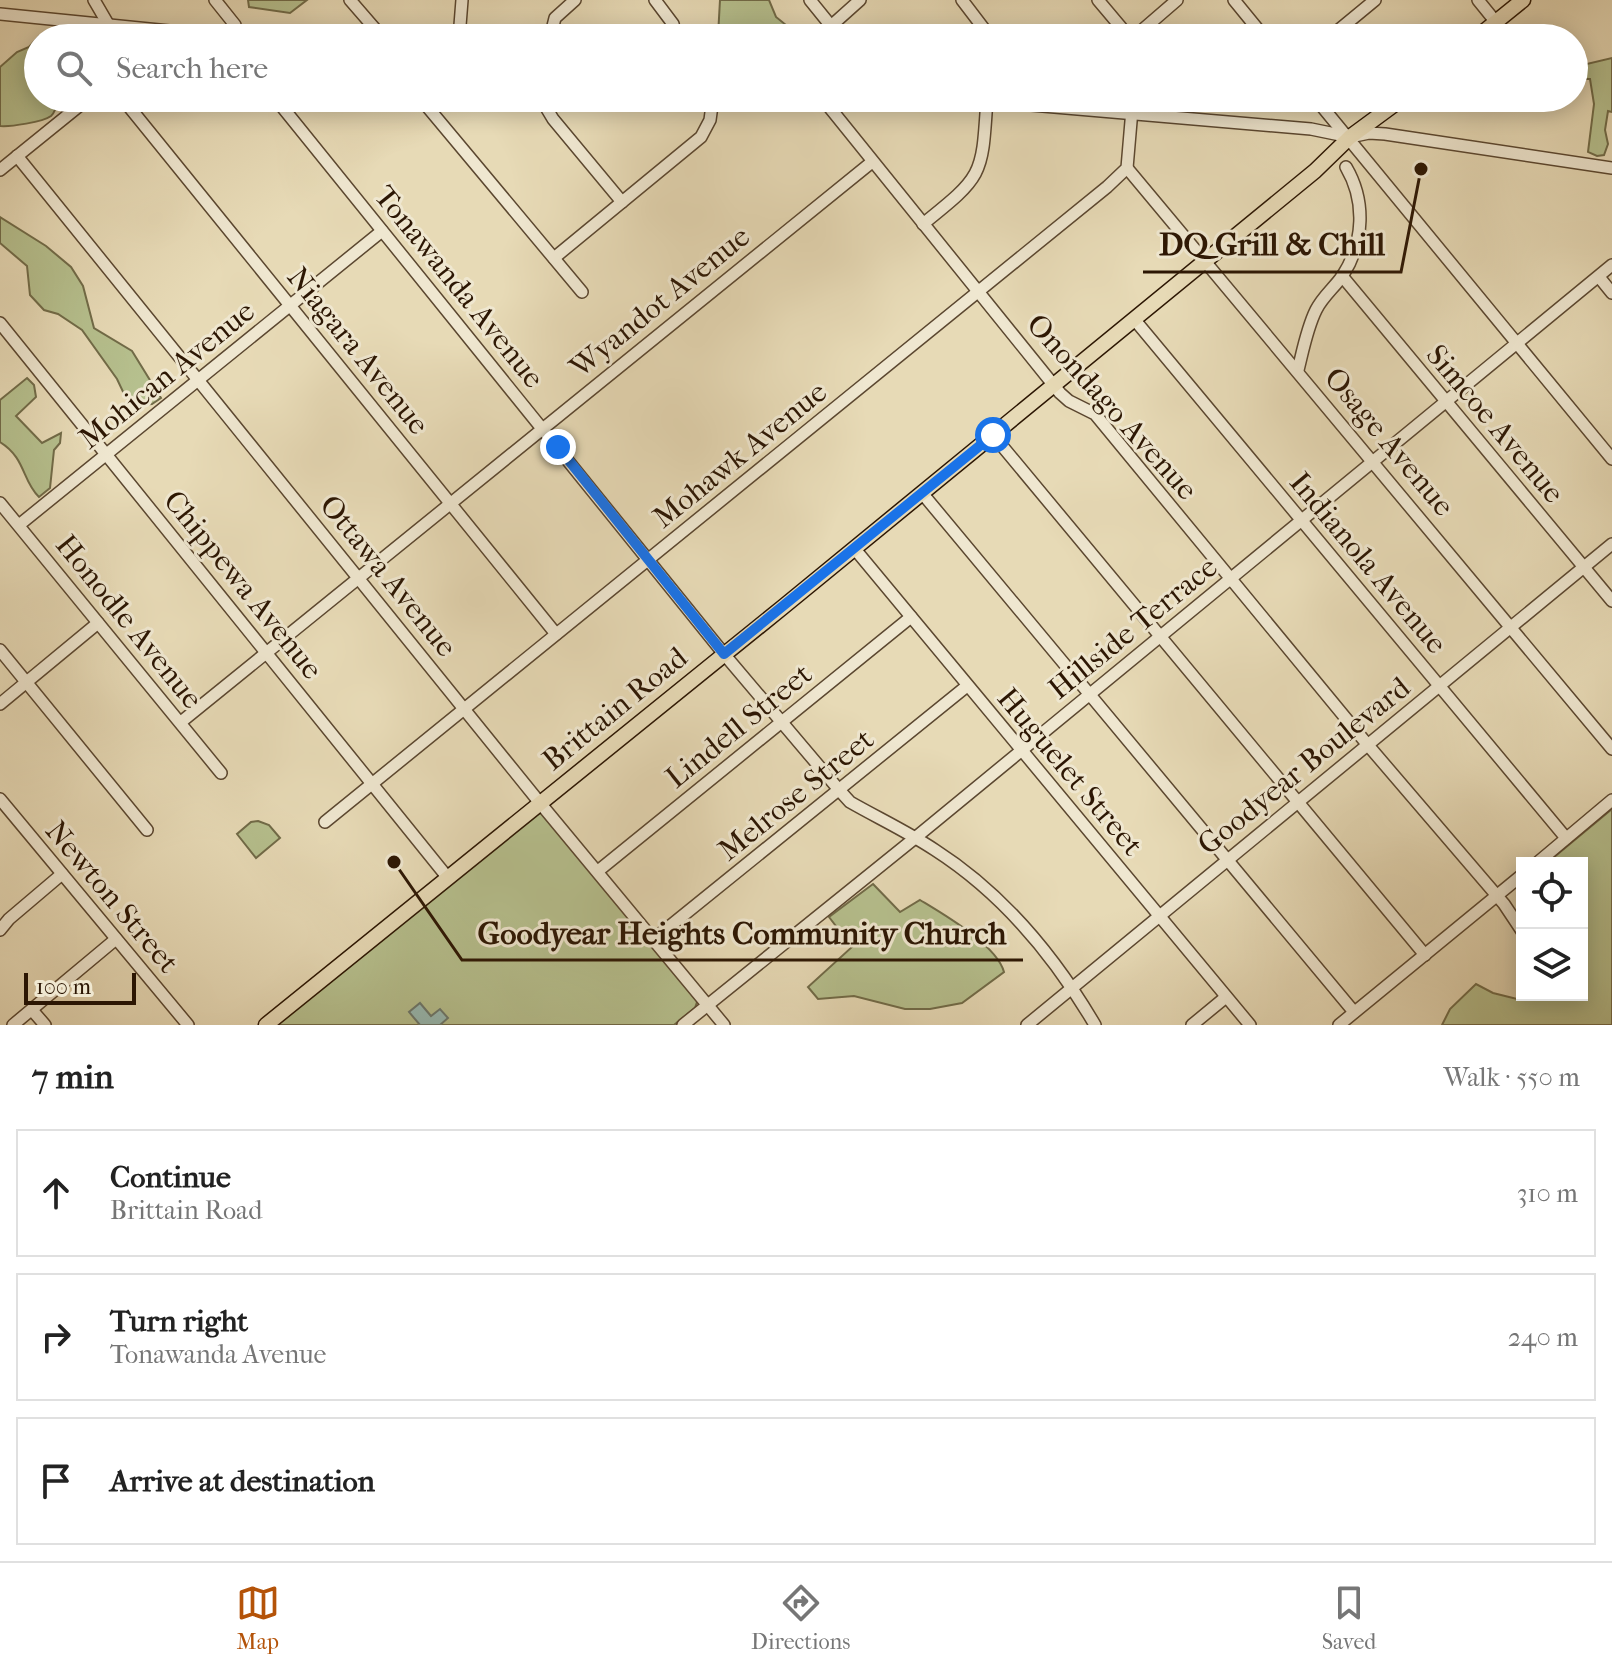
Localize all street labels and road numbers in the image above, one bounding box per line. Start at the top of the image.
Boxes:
street label: Tonawanda Avenue [367,179,551,395]
street label: Wyandot Avenue [562,219,757,386]
street label: Niagara Avenue [280,260,436,442]
street label: Mohican Avenue [72,294,262,456]
street label: Onondago Avenue [1019,307,1205,507]
street label: Simcoe Avenue [1419,338,1571,510]
street label: Osage Avenue [1317,361,1461,523]
street label: Mohawk Avenue [646,374,834,536]
street label: Indianola Avenue [1282,465,1454,661]
street label: Chippewa Avenue [156,484,330,686]
street label: Ottawa Avenue [312,488,464,664]
street label: Honodle Avenue [48,528,210,716]
street label: Hillside Terrace [1042,549,1224,707]
street label: Brittain Road [536,640,695,778]
street label: Lindell Street [659,656,819,795]
street label: Goodyear Boulevard [1191,669,1417,862]
street label: Huguelet Street [990,681,1150,863]
street label: Melrose Street [711,722,881,868]
street label: Newton Street [38,814,186,980]

